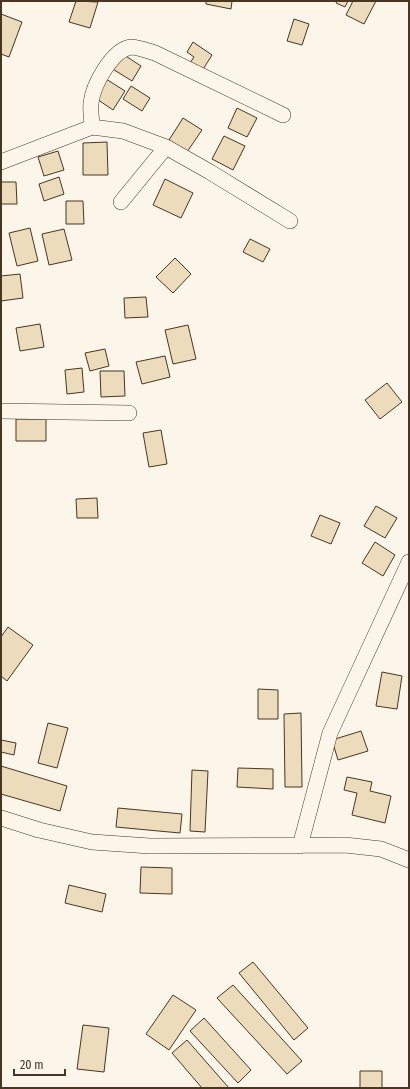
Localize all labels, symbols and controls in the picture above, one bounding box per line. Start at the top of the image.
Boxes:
scale bar [14,1051,65,1077]
text: 20 m [20,1058,44,1072]

